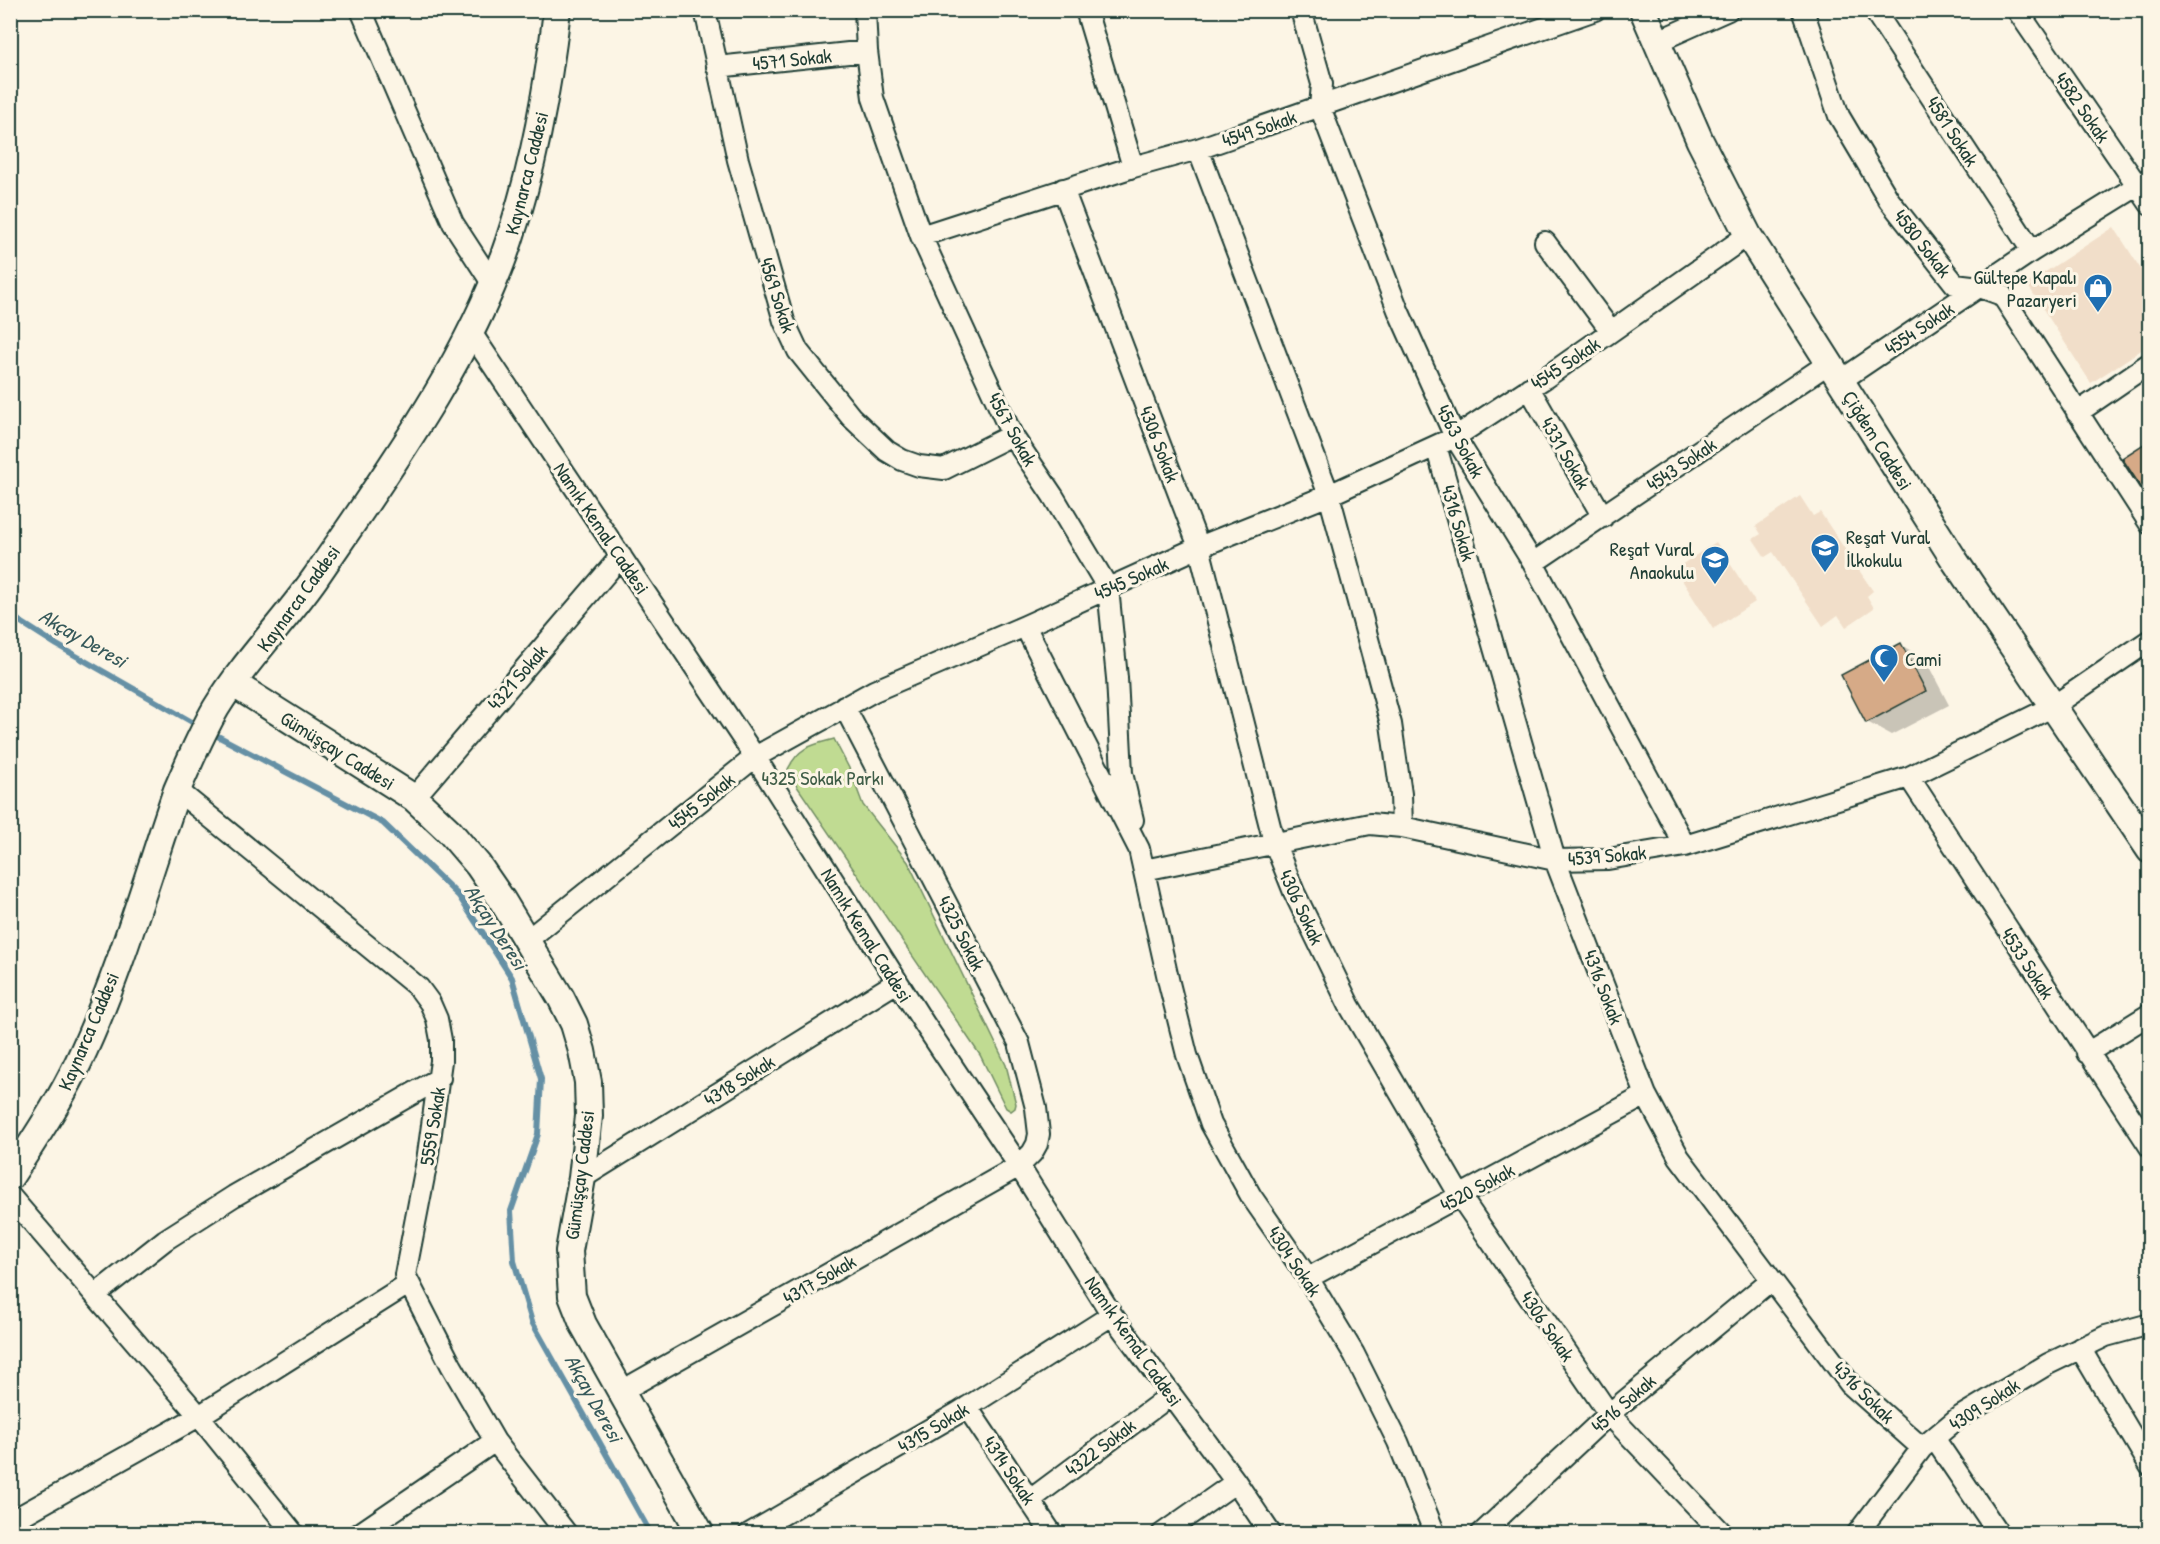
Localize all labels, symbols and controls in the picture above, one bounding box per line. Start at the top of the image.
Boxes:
street label: 4571 Sokak [751,41,833,77]
street label: 4582 Sokak [2049,66,2117,148]
street label: 4581 Sokak [1920,91,1986,171]
street label: 4549 Sokak [1218,103,1300,153]
street label: Kaynarca Caddesi [498,109,554,237]
street label: 4580 Sokak [1888,203,1958,283]
street label: 4569 Sokak [753,254,803,336]
place label: Gültepe Kapalı Pazaryeri [1974,263,2077,313]
shop icon: Gültepe Kapalı Pazaryeri [2082,272,2114,314]
street label: 4554 Sokak [1879,295,1959,361]
street label: 4545 Sokak [1525,330,1605,396]
street label: Çiğdem Caddesi [1837,385,1919,495]
street label: 4567 Sokak [982,387,1044,471]
street label: 4563 Sokak [1430,400,1492,482]
street label: 4306 Sokak [1133,402,1187,486]
street label: 4331 Sokak [1535,412,1597,494]
street label: 4543 Sokak [1641,431,1721,497]
street label: Namık Kemal Caddesi [548,457,656,599]
street label: 4316 Sokak [1435,482,1483,564]
place label: Reşat Vural İlkokulu [1846,523,1931,573]
school or university icon: Reşat Vural İlkokulu [1809,532,1841,574]
place label: Reşat Vural Anaokulu [1610,535,1695,585]
street label: Kaynarca Caddesi [250,539,346,657]
school or university icon: Reşat Vural Anaokulu [1699,544,1731,586]
street label: 4545 Sokak [1090,550,1172,606]
water label: Akçay Deresi [34,601,134,676]
street label: 4321 Sokak [481,638,553,716]
mosque icon: Cami [1868,642,1900,684]
place label: Cami [1905,645,1942,672]
street label: Gümüşçay Caddesi [276,704,400,796]
park label: 4325 Sokak Parkı [761,764,885,791]
street label: 4545 Sokak [662,766,740,836]
street label: 4539 Sokak [1567,838,1647,872]
street label: Namık Kemal Caddesi [815,863,919,1007]
street label: 4306 Sokak [1273,865,1331,949]
water label: Akçay Deresi [458,879,536,977]
street label: 4325 Sokak [932,891,992,975]
street label: 4533 Sokak [1995,922,2061,1004]
street label: 4316 Sokak [1577,946,1631,1028]
street label: Kaynarca Caddesi [51,968,125,1094]
street label: 4318 Sokak [698,1048,780,1112]
street label: 5559 Sokak [412,1085,452,1167]
street label: Gümüşçay Caddesi [558,1109,600,1241]
street label: 4520 Sokak [1435,1156,1519,1218]
street label: 4304 Sokak [1262,1221,1328,1301]
street label: 4317 Sokak [778,1247,860,1311]
street label: Namık Kemal Caddesi [1079,1270,1189,1412]
street label: 4306 Sokak [1515,1285,1581,1367]
water label: Akçay Deresi [558,1349,631,1449]
street label: 4316 Sokak [1827,1355,1901,1429]
street label: 4516 Sokak [1585,1367,1661,1439]
street label: 4309 Sokak [1944,1371,2024,1437]
street label: 4315 Sokak [892,1395,974,1459]
street label: 4322 Sokak [1059,1412,1141,1482]
street label: 4314 Sokak [977,1430,1043,1510]

